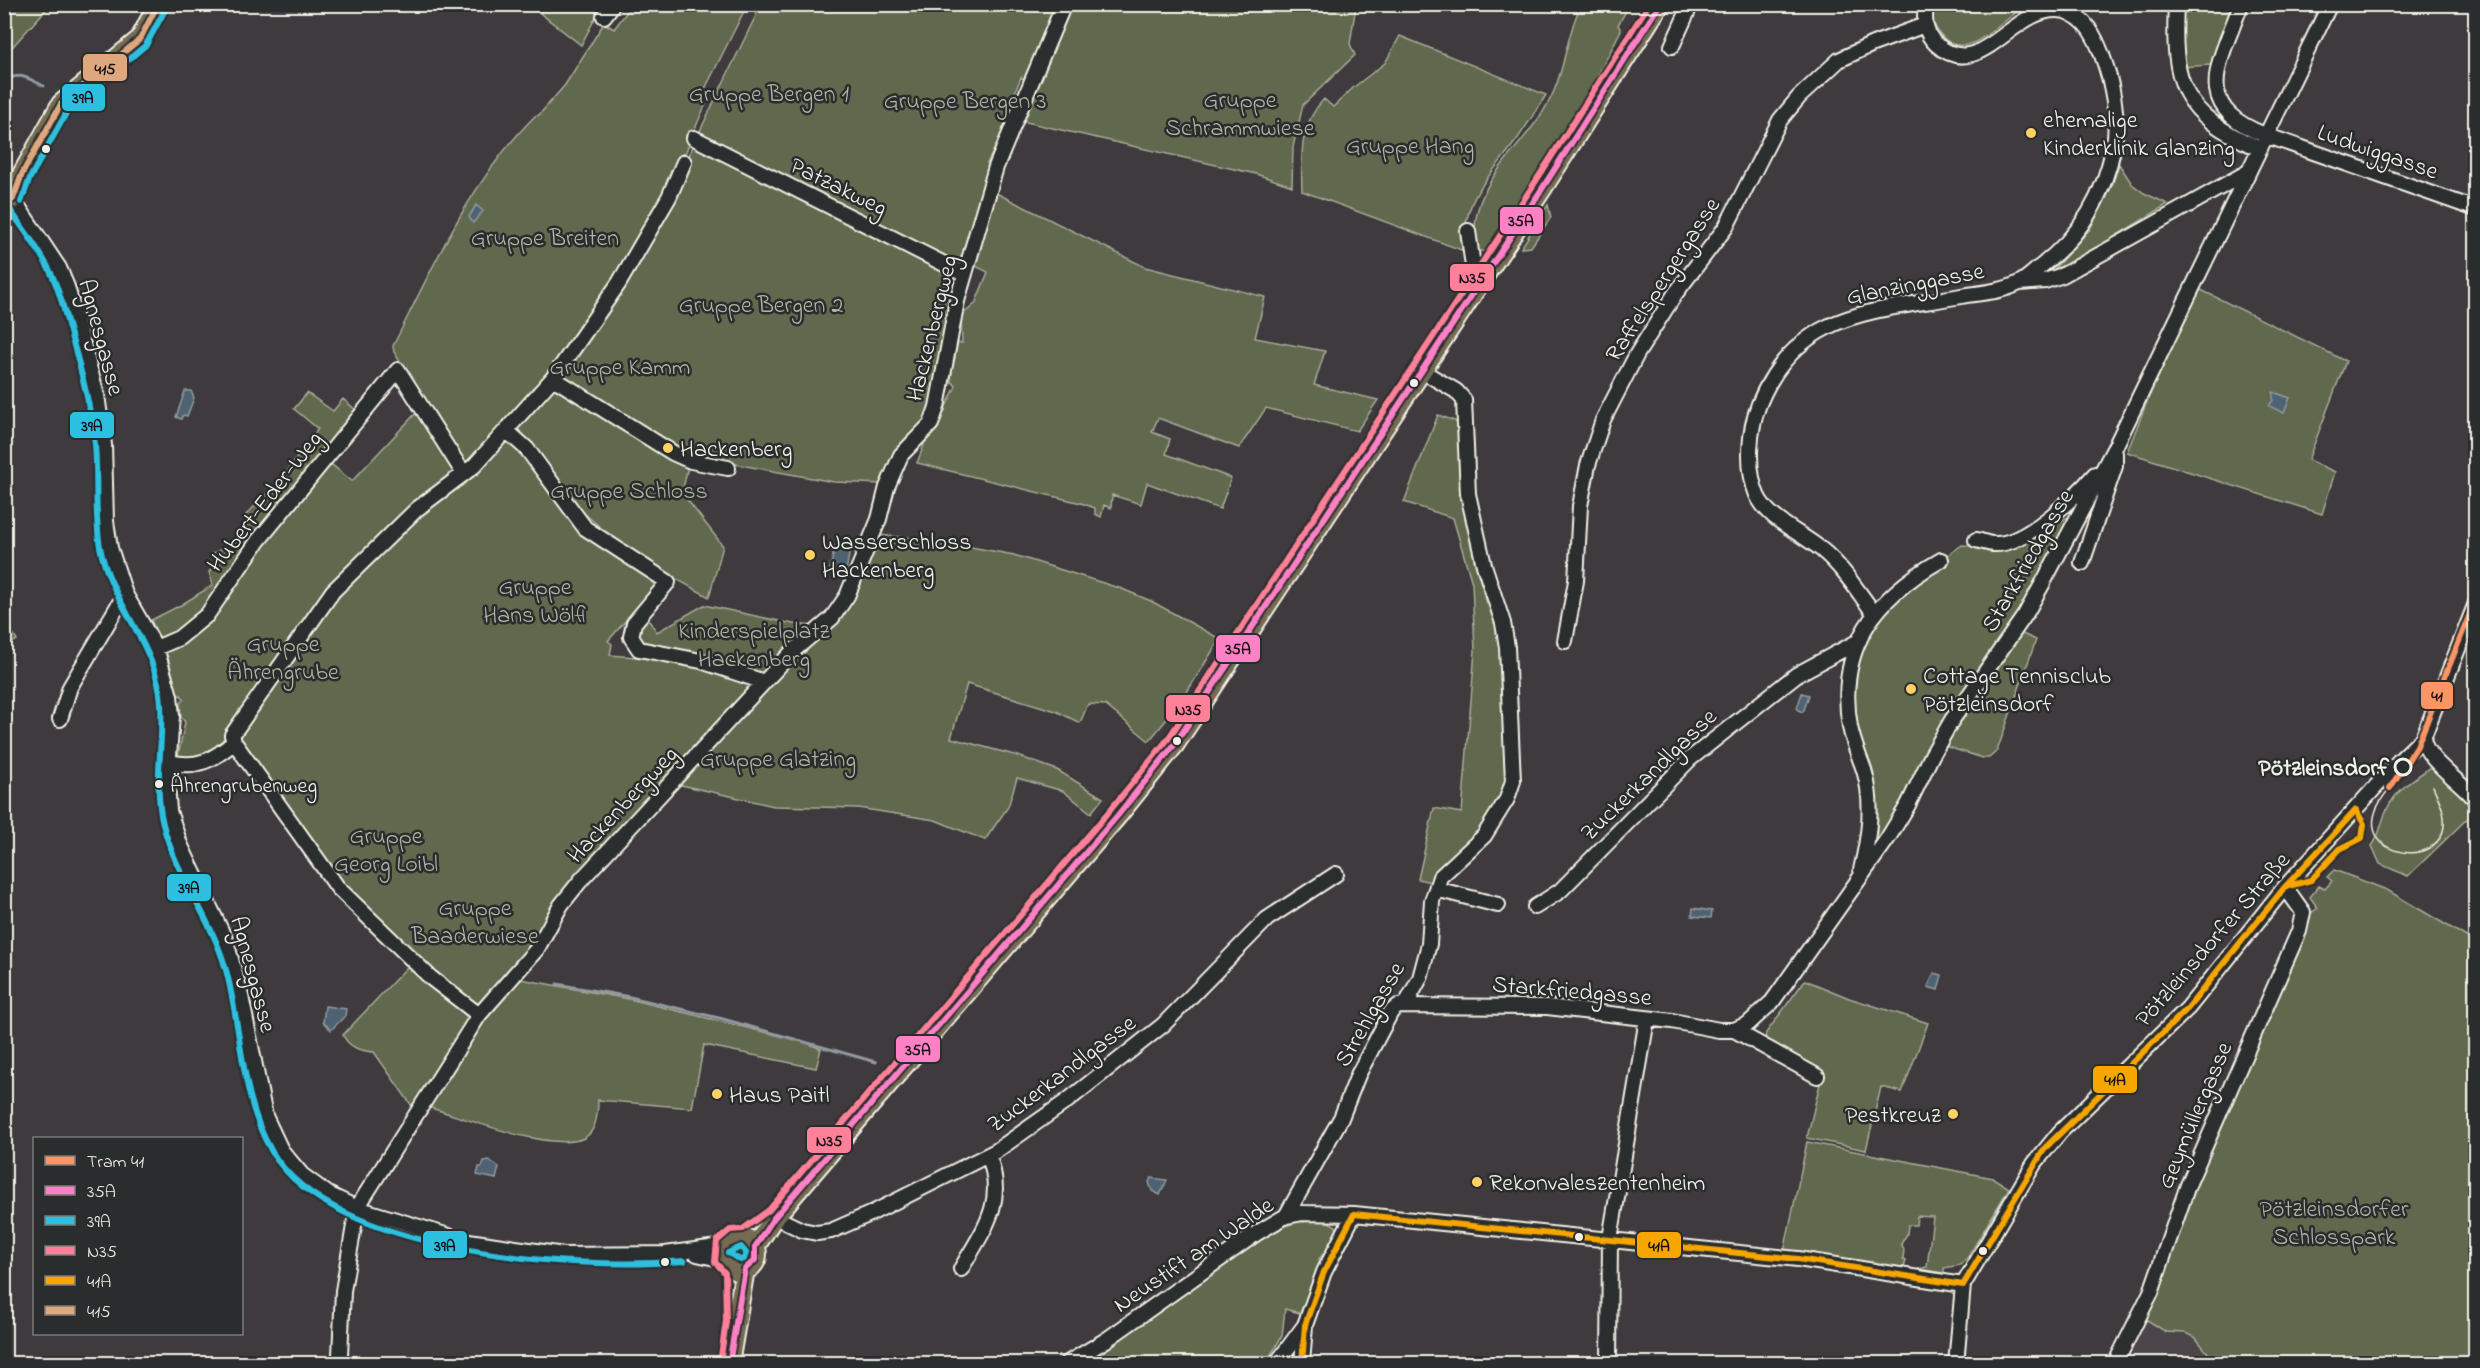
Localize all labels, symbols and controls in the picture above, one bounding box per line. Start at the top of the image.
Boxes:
line badge: 415 [82,53,128,82]
text: 415 [94,58,116,82]
park label: Gruppe Bergen 1 [689,78,850,113]
line badge: 39A [61,83,106,112]
park label: Gruppe Schrammwiese [1166,84,1315,147]
park label: Gruppe Bergen 3 [884,85,1046,120]
text: 39A [71,87,94,111]
place label: ehemalige Kinderklinik Glanzing [2043,104,2235,167]
street label: Ludwiggasse [2312,116,2443,190]
marker: ehemalige Kinderklinik Glanzing [2024,126,2038,140]
park label: Gruppe Hang [1346,130,1474,165]
unlabelled marker [40,143,52,155]
street label: Patzakweg [783,150,892,227]
street label: Raffelspergergasse [1598,191,1731,369]
line badge: 35A [1499,206,1544,235]
text: 35A [1507,210,1534,234]
park label: Gruppe Breiten [471,222,619,257]
street label: Hackenbergweg [898,252,969,405]
street label: Glanzinggasse [1844,255,1988,316]
line badge: N35 [1449,263,1495,292]
text: N35 [1459,267,1486,291]
street label: Agnesgasse [67,275,132,400]
park label: Gruppe Bergen 2 [679,289,843,324]
park label: Gruppe Kamm [550,351,690,386]
unlabelled marker [1408,377,1420,389]
line badge: 39A [69,411,115,439]
text: 39A [80,415,103,439]
street label: Hubert-Eder-Weg [200,424,332,581]
place label: Hackenberg [680,433,792,468]
marker: Hackenberg [661,441,675,455]
park label: Gruppe Schloss [550,475,708,510]
street label: Starkfriedgasse [1974,483,2084,639]
place label: Wasserschloss Hackenberg [822,526,971,589]
marker: Wasserschloss Hackenberg [803,548,817,562]
park label: Gruppe Hans Wölfl [483,571,587,634]
park label: Kinderspielplatz Hackenberg [678,615,831,678]
park label: Gruppe Ährengrube [227,628,339,691]
line badge: 35A [1215,634,1261,663]
text: 35A [1224,638,1251,662]
place label: Cottage Tennisclub Pötzleinsdorf [1923,660,2111,723]
line badge: 41 [2420,681,2454,710]
marker: Cottage Tennisclub Pötzleinsdorf [1904,682,1918,696]
text: 41 [2430,685,2444,709]
line badge: N35 [1165,694,1211,723]
text: N35 [1175,699,1202,723]
street label: Zuckerkandlgasse [1573,701,1726,850]
unlabelled marker [1171,735,1183,747]
street label: Hackenbergweg [560,739,688,872]
park label: Gruppe Glatzing [700,743,856,778]
place label: Pötzleinsdorf [2258,752,2390,787]
marker: Pötzleinsdorf [2394,758,2412,776]
place label: Ährengrubenweg [170,771,317,804]
marker: Ährengrubenweg [153,778,165,790]
park label: Gruppe Georg Loibl [334,820,438,883]
street label: Pötzleinsdorfer Straße [2128,845,2300,1036]
line badge: 39A [166,873,212,902]
text: 39A [177,877,200,901]
park label: Gruppe Baaderwiese [410,892,539,955]
street label: Agnesgasse [219,912,284,1037]
street label: Strehlgasse [1327,956,1415,1074]
street label: Starkfriedgasse [1491,968,1653,1017]
street label: Zuckerkandlgasse [981,1007,1144,1143]
line badge: 35A [895,1035,941,1063]
street label: Geymüllergasse [2150,1037,2244,1195]
text: 35A [904,1039,931,1063]
line badge: 41A [2092,1065,2138,1094]
text: 41A [2103,1069,2126,1093]
place label: Haus Paitl [729,1079,830,1114]
marker: Haus Paitl [710,1087,724,1101]
place label: Pestkreuz [1845,1099,1942,1134]
marker: Pestkreuz [1946,1107,1960,1121]
line badge: N35 [806,1126,852,1154]
text: N35 [816,1130,843,1154]
legend [33,1137,243,1335]
text: Tram 41 [87,1150,144,1176]
place label: Rekonvaleszentenheim [1489,1167,1705,1202]
marker: Rekonvaleszentenheim [1470,1175,1484,1189]
text: 35A [87,1180,116,1206]
street label: Neustift am Walde [1107,1189,1282,1323]
park label: Pötzleinsdorfer Schlosspark [2260,1193,2409,1256]
text: 39A [87,1210,111,1236]
line badge: 39A [422,1230,468,1259]
unlabelled marker [1573,1231,1585,1243]
line badge: 41A [1636,1231,1682,1259]
text: 39A [433,1235,456,1259]
text: 41A [1647,1235,1670,1259]
text: N35 [87,1240,117,1266]
unlabelled marker [1977,1245,1989,1257]
unlabelled marker [659,1256,671,1268]
text: 41A [87,1270,111,1296]
text: 415 [87,1300,110,1326]

